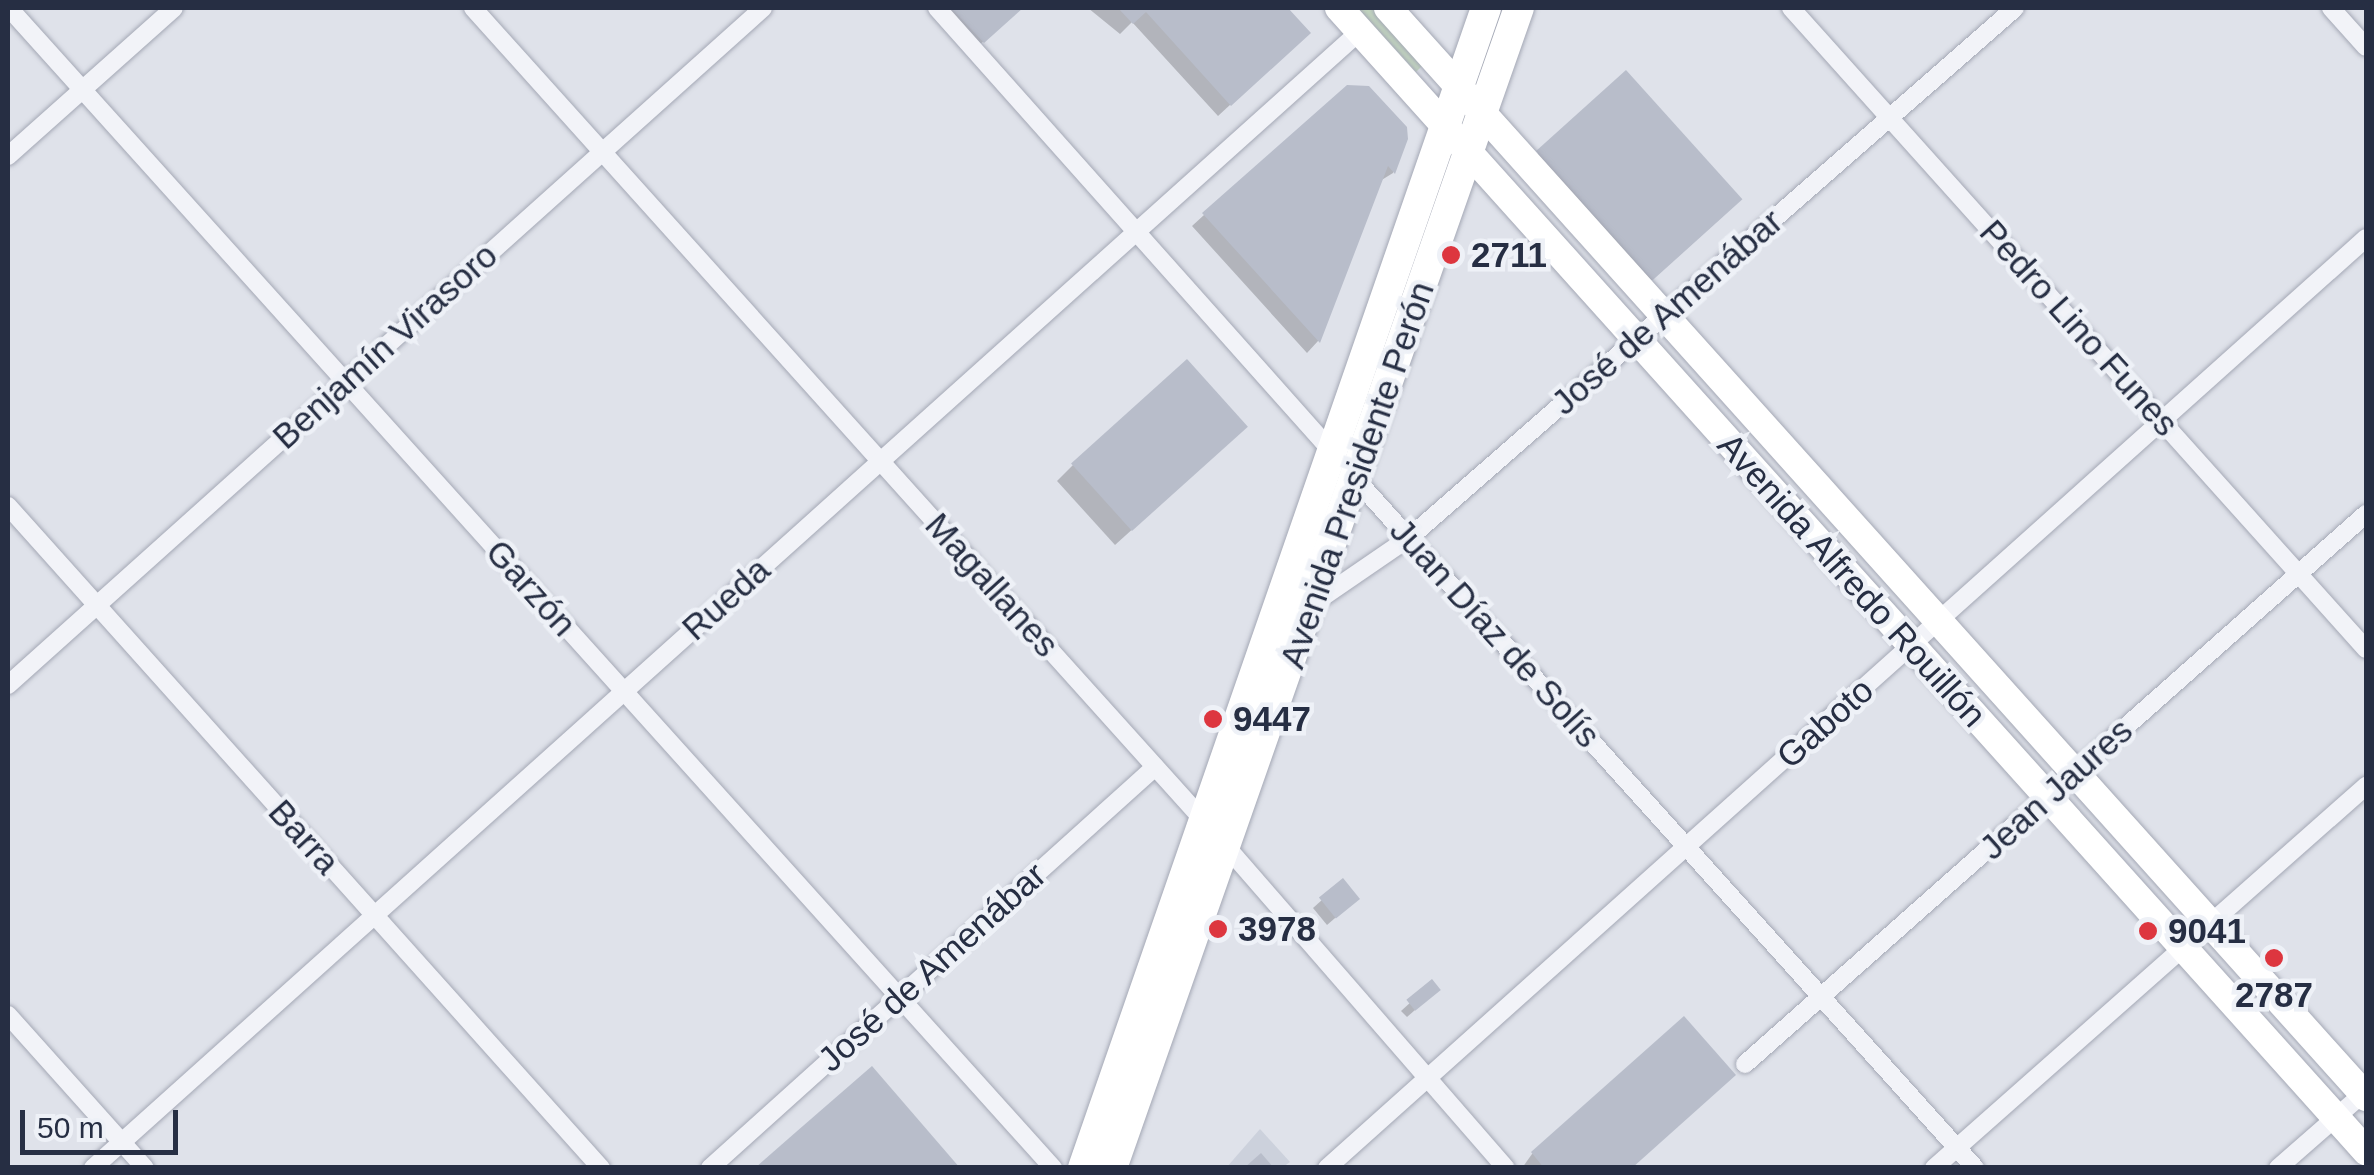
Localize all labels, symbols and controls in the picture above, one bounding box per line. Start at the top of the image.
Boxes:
street label: José de Amenábar [1542,200,1792,424]
street label: Pedro Lino Funes [1971,211,2187,445]
street label: Benjamín Virasoro [264,234,506,458]
place label: 2711 [1471,234,1547,276]
marker: 2711 [1440,244,1462,266]
street label: Avenida Presidente Perón [1271,276,1443,674]
street label: Avenida Alfredo Rouillón [1708,424,1996,736]
street label: Magallanes [917,504,1067,666]
street label: Juan Díaz de Solís [1381,510,1609,756]
street label: Garzón [477,531,585,645]
street label: Rueda [674,549,778,649]
street label: Gaboto [1768,669,1882,777]
place label: 9447 [1233,698,1311,740]
marker: 9447 [1202,708,1224,730]
street label: Jean Jaures [1971,710,2141,868]
street label: Barra [260,791,348,883]
street label: José de Amenábar [809,853,1055,1081]
place label: 3978 [1238,908,1316,950]
place label: 9041 [2168,910,2246,952]
marker: 3978 [1207,918,1229,940]
marker: 9041 [2137,920,2159,942]
marker: 2787 [2263,947,2285,969]
place label: 2787 [2235,974,2313,1016]
scale bar [25,1090,182,1152]
text: 50 m [37,1111,104,1144]

